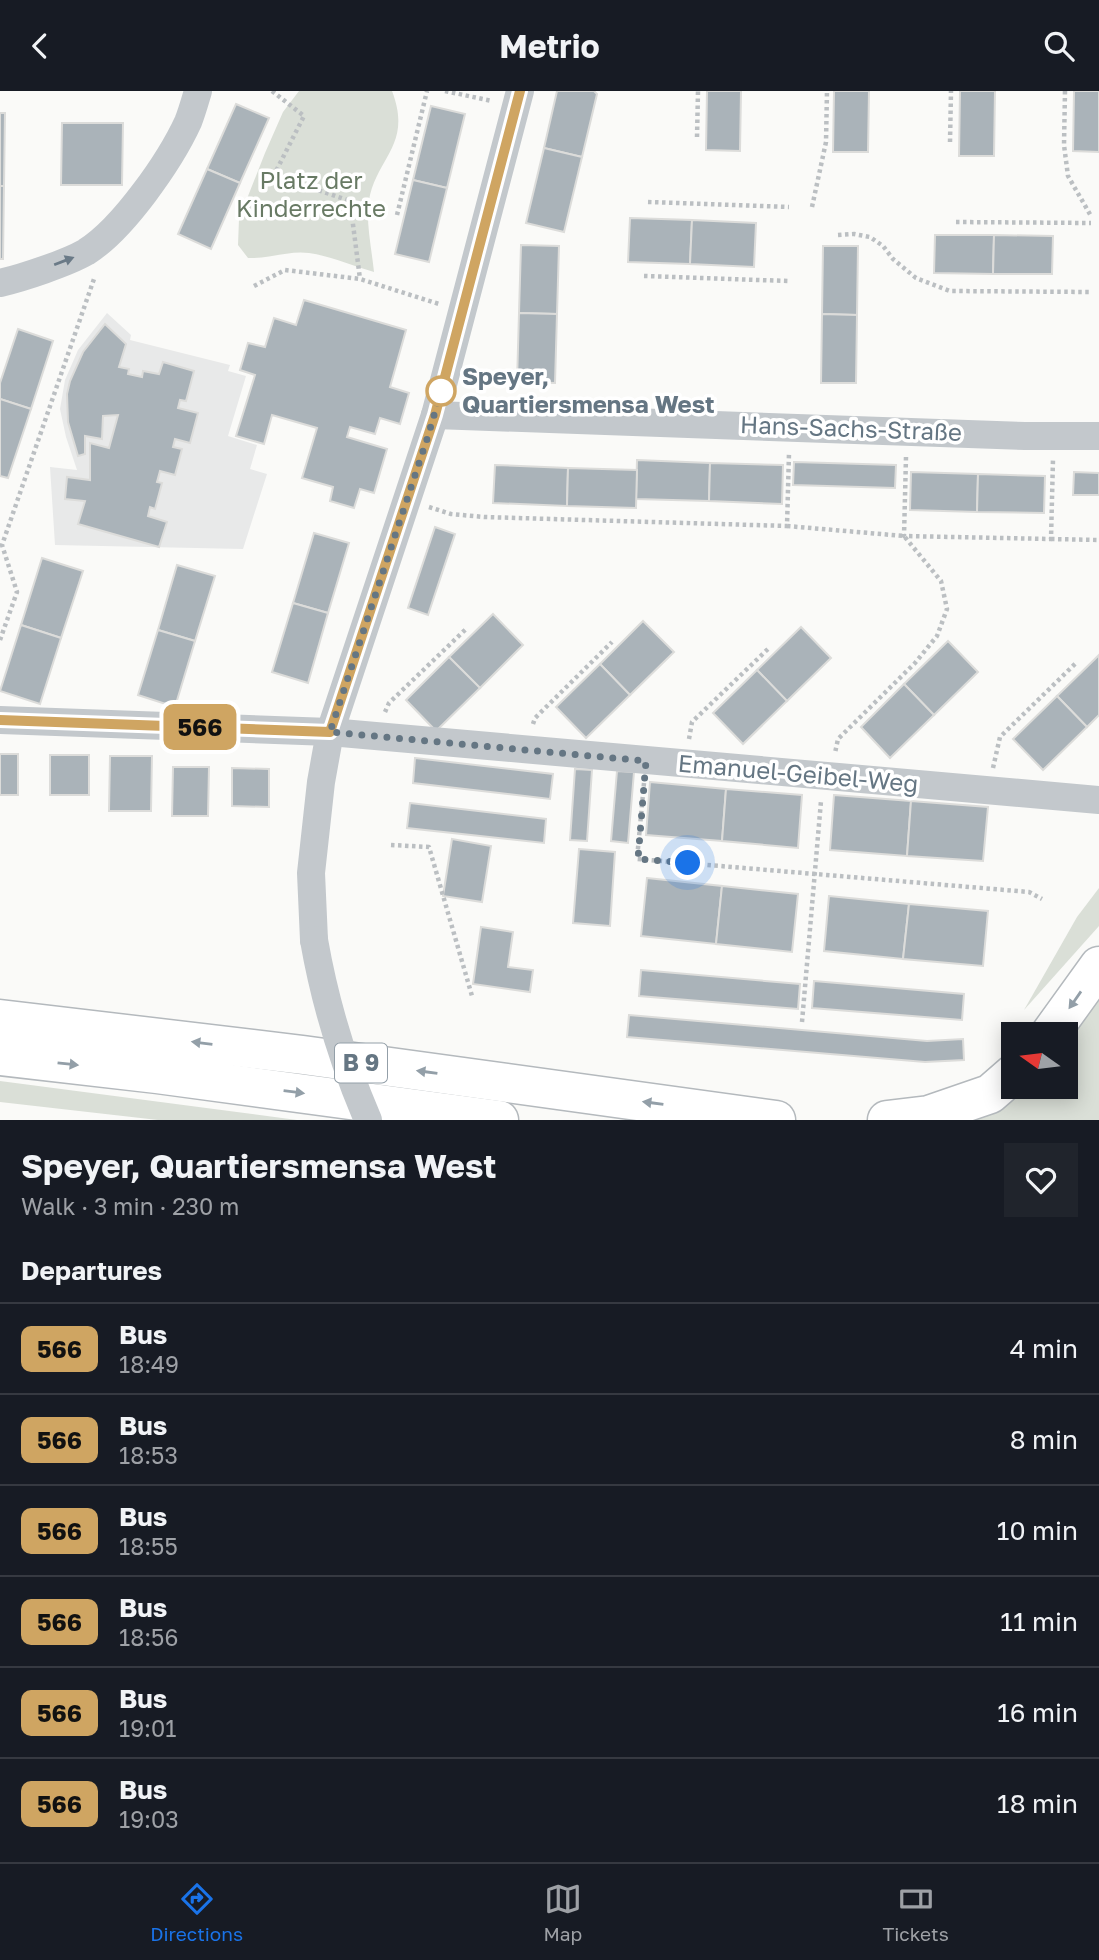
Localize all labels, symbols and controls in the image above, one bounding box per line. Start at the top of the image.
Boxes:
icon: back [21,27,59,65]
text: Metrio [499,27,600,65]
icon: search [1040,27,1078,65]
park label: Platz der Kinderrechte [236,165,386,222]
one-way arrow [54,255,75,266]
place label: Speyer, Quartiersmensa West [462,361,715,418]
marker: Speyer, Quartiersmensa West [426,376,456,406]
street label: Hans-Sachs-Straße [740,409,962,446]
line badge: 566 [160,704,240,750]
text: 566 [177,712,223,741]
street label: Emanuel-Geibel-Weg [677,748,919,797]
your location [670,845,705,880]
one-way arrow [1068,991,1082,1009]
north arrow [1001,1022,1078,1099]
map controls [1001,1022,1078,1099]
one-way arrow [191,1038,213,1049]
road number: B 9 [335,1044,387,1083]
one-way arrow [57,1059,79,1070]
one-way arrow [416,1067,438,1078]
one-way arrow [283,1086,305,1097]
one-way arrow [642,1097,664,1108]
button: heart [1004,1143,1078,1217]
text: Speyer, Quartiersmensa West [21,1146,496,1185]
text: Walk · 3 min · 230 m [21,1192,239,1220]
text: Departures [21,1255,162,1286]
text: Bus [119,1319,167,1350]
text: 4 min [1010,1333,1078,1364]
text: 566 [37,1334,82,1363]
text: 18:49 [119,1350,179,1378]
text: Bus [119,1410,167,1441]
text: 8 min [1010,1424,1078,1455]
text: 566 [37,1425,82,1454]
text: 18:53 [119,1441,178,1469]
text: Bus [119,1501,167,1532]
text: 10 min [997,1515,1078,1546]
text: 566 [37,1516,82,1545]
text: 18:55 [119,1532,178,1560]
text: Bus [119,1592,167,1623]
text: 11 min [1000,1606,1078,1637]
text: 566 [37,1607,82,1636]
text: 18:56 [119,1623,178,1651]
text: Bus [119,1683,167,1714]
text: 16 min [997,1697,1078,1728]
text: 566 [37,1698,82,1727]
text: 19:01 [119,1714,176,1742]
text: Bus [119,1774,167,1805]
text: 18 min [997,1788,1078,1819]
text: 566 [37,1789,82,1818]
text: 19:03 [119,1805,179,1833]
tab: Directions [150,1880,243,1945]
tab: Map [543,1880,582,1945]
tab: Tickets [883,1880,949,1945]

